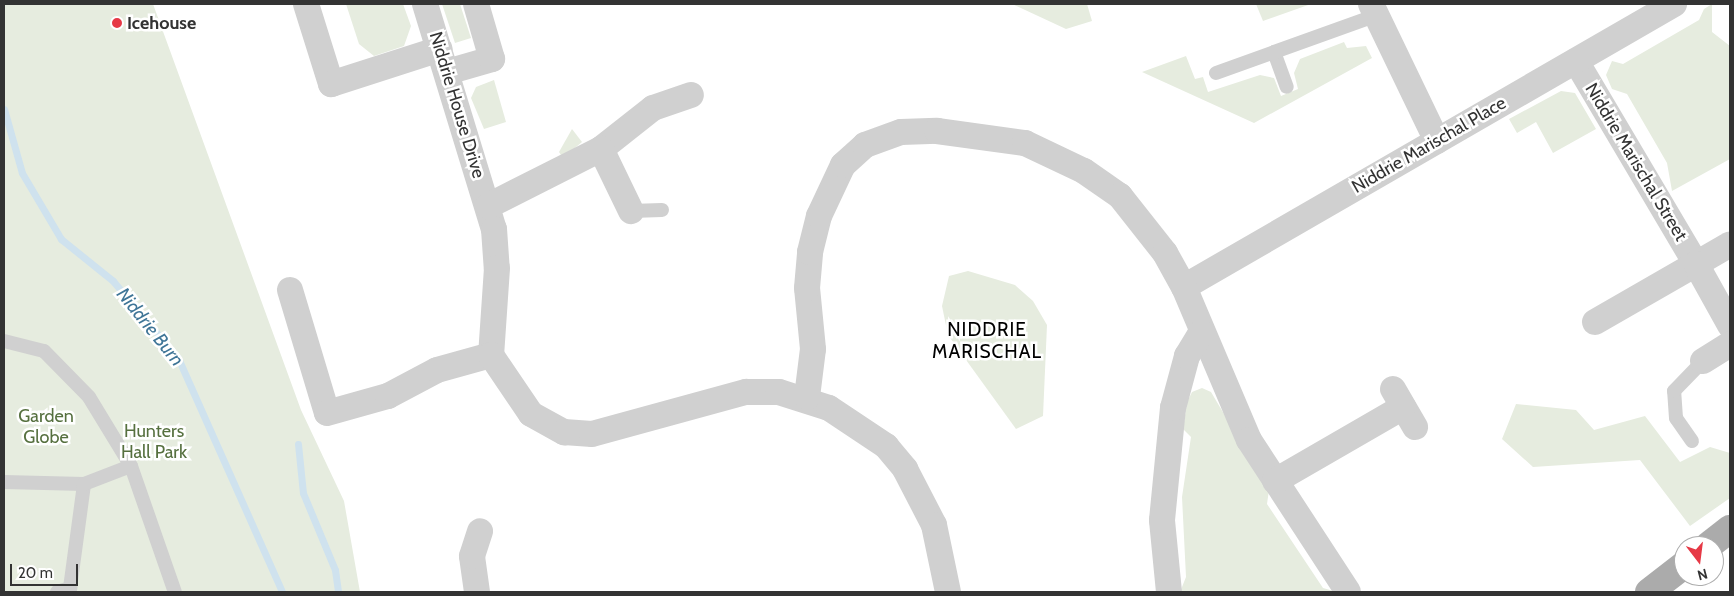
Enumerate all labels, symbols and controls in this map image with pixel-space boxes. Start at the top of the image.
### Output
place label: Icehouse [127,12,196,34]
marker: Icehouse [111,17,123,29]
street label: Niddrie House Drive [424,29,490,181]
street label: Niddrie Marischal Street [1580,79,1692,245]
street label: Niddrie Marischal Place [1348,92,1510,198]
water label: Niddrie Burn [112,283,188,371]
district label: NIDDRIE MARISCHAL [931,319,1043,363]
park label: Garden Globe [18,406,74,448]
park label: Hunters Hall Park [121,421,187,464]
north arrow [1674,536,1724,586]
scale bar [12,554,80,586]
text: 20 m [18,564,53,582]
text: N [1696,565,1710,584]

